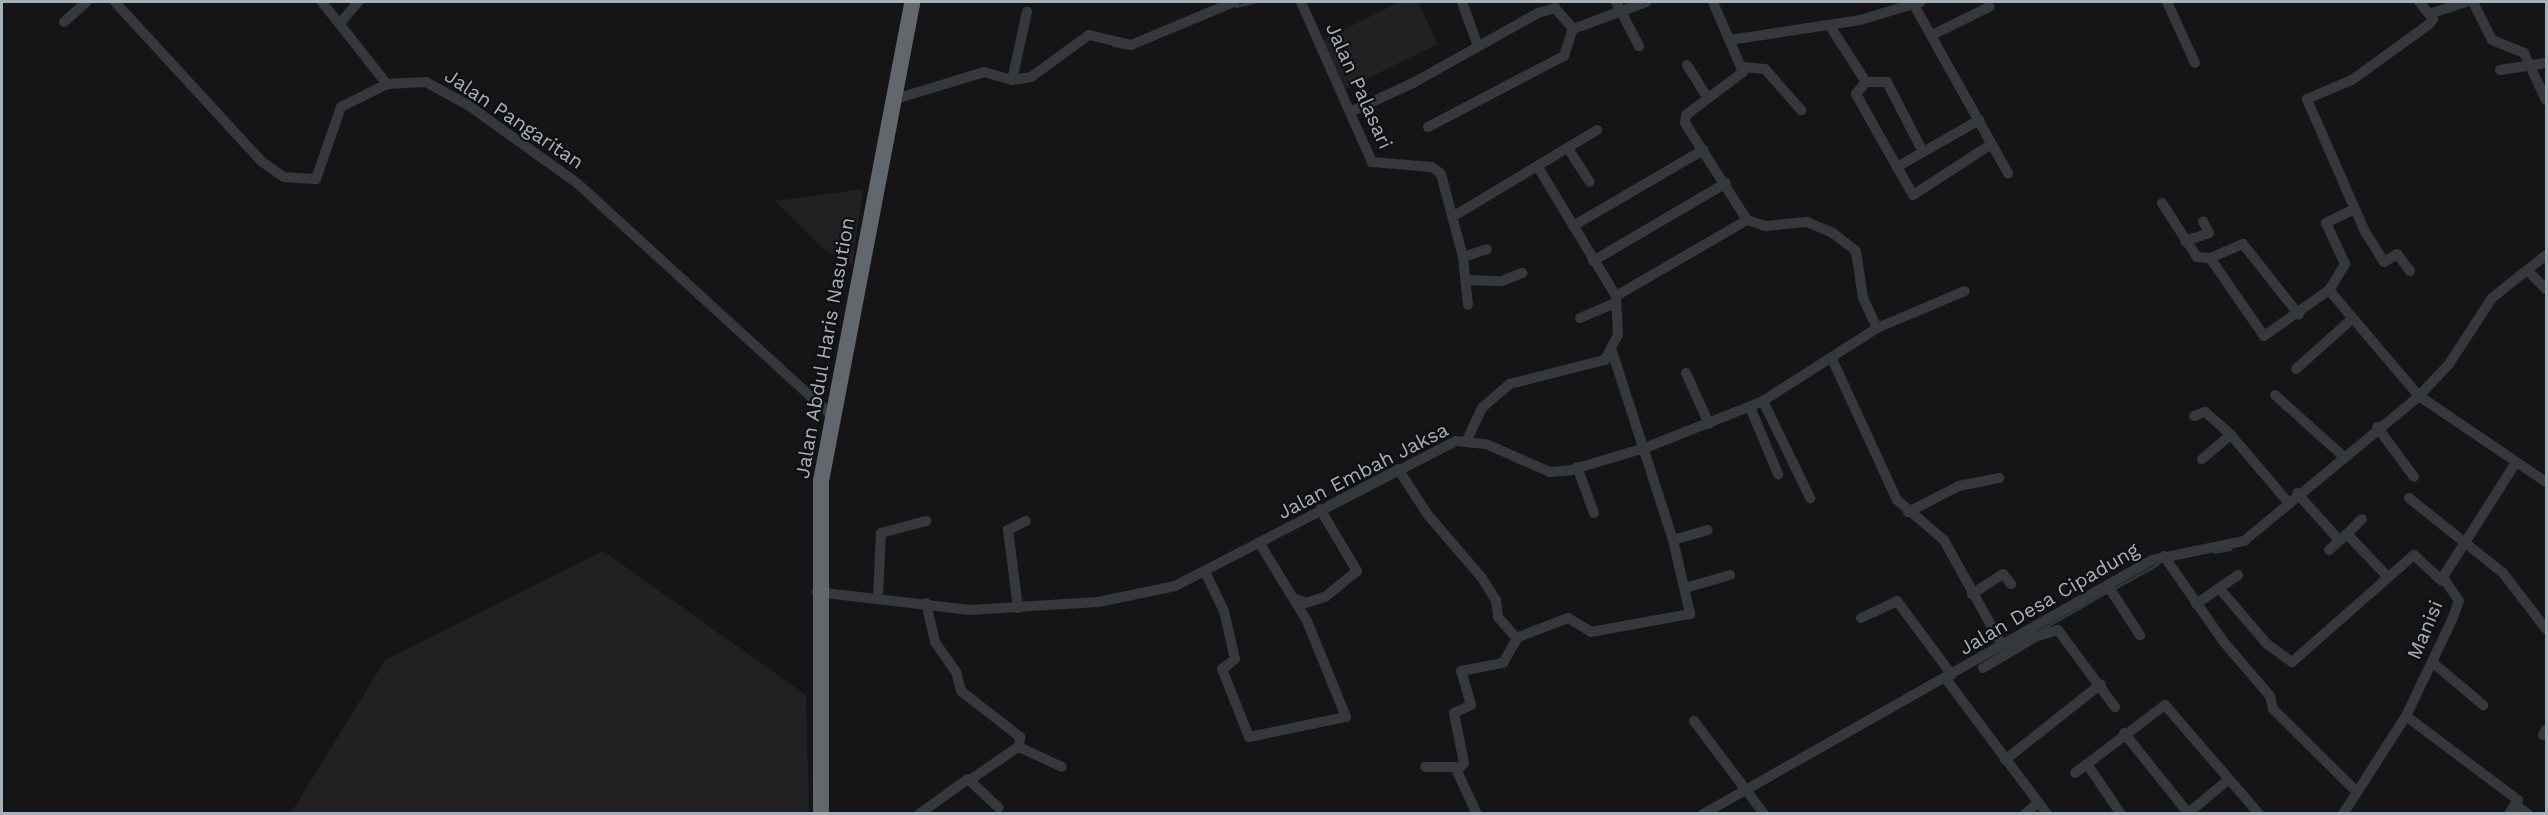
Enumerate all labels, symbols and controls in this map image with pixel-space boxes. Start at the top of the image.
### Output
street label: Jalan Palasari [1321,19,1397,153]
street label: Jalan Pangaritan [440,64,588,174]
street label: Jalan Abdul Haris Nasution [790,215,860,481]
street label: Jalan Embah Jaksa [1273,417,1453,525]
street label: Jalan Desa Cipadung [1955,538,2143,660]
street label: Manisi [2402,597,2448,663]

